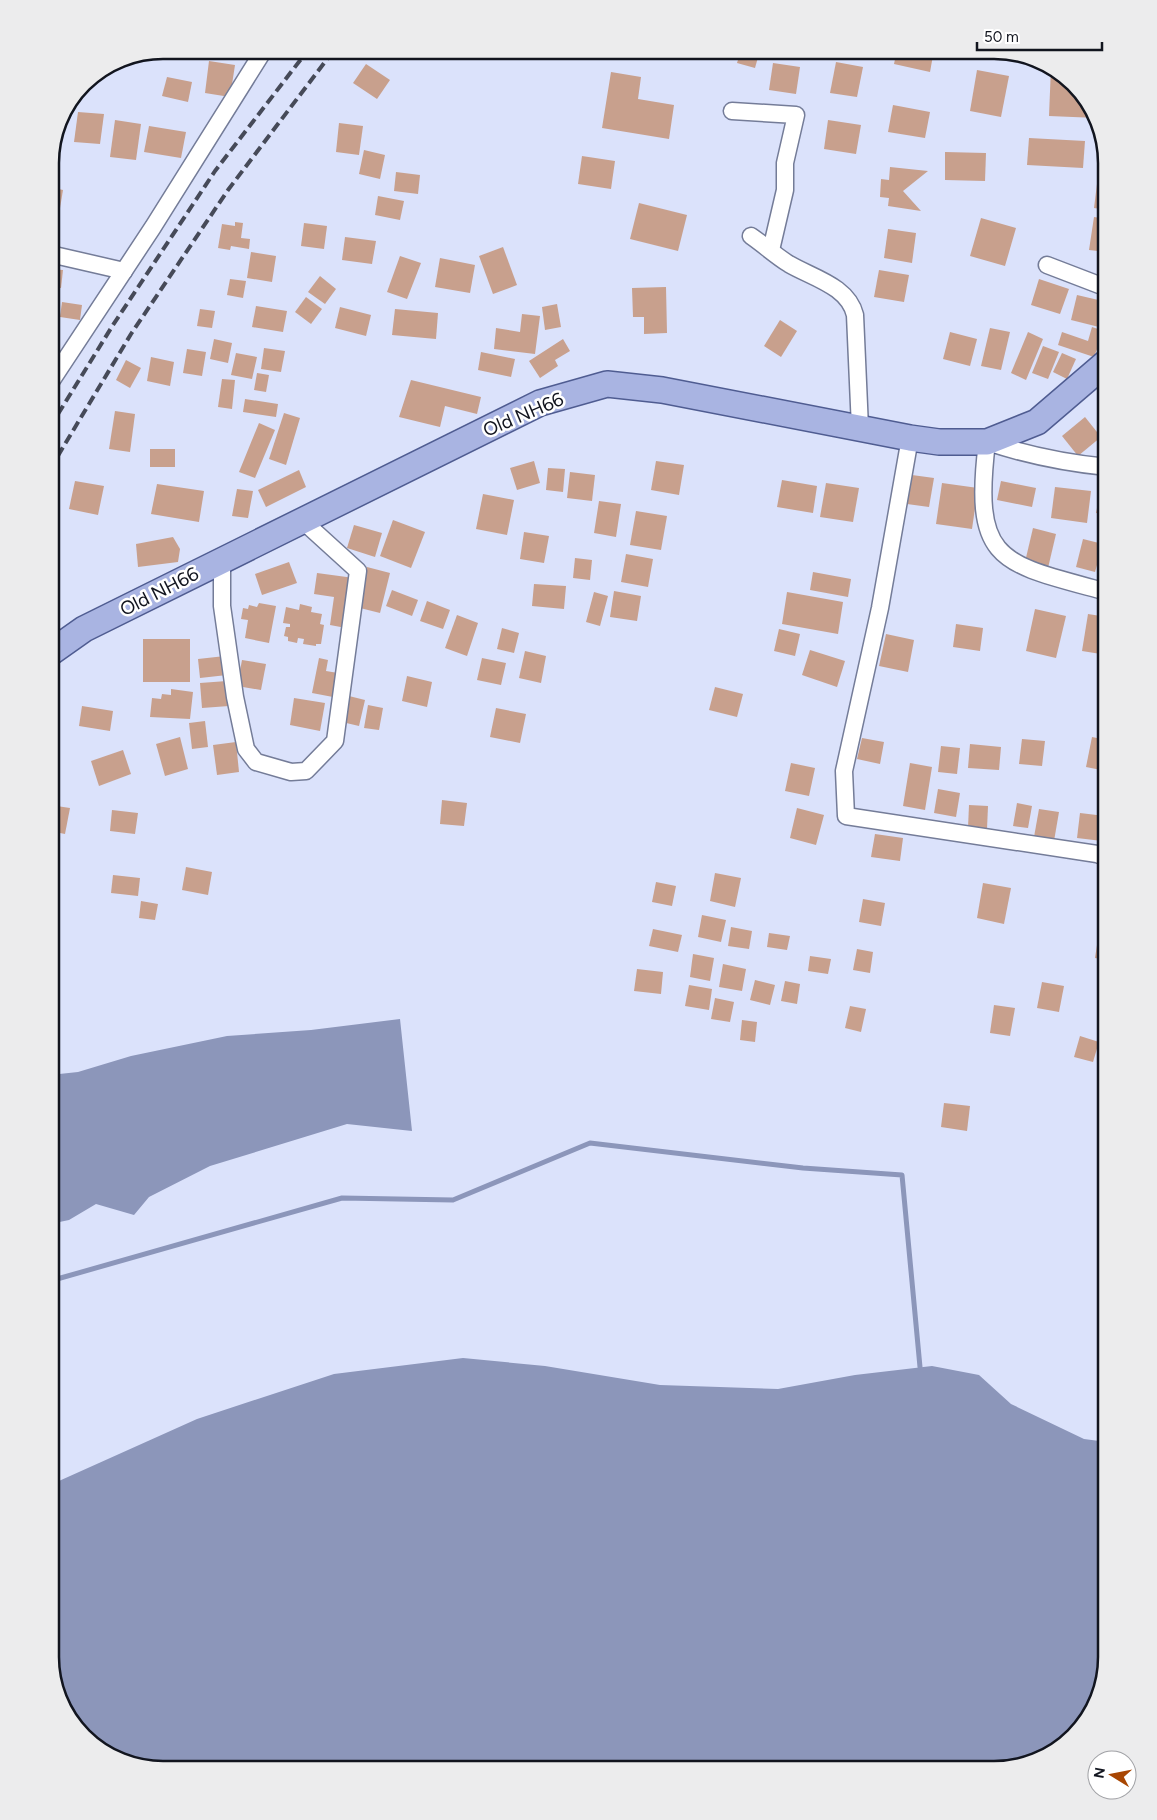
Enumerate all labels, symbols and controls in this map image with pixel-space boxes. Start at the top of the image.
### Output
scale bar [977,20,1102,52]
text: 50 m [984,28,1019,46]
street label: Old NH66 [479,387,567,442]
street label: Old NH66 [116,562,203,621]
north arrow [1087,1750,1137,1800]
text: N [1090,1766,1109,1780]

